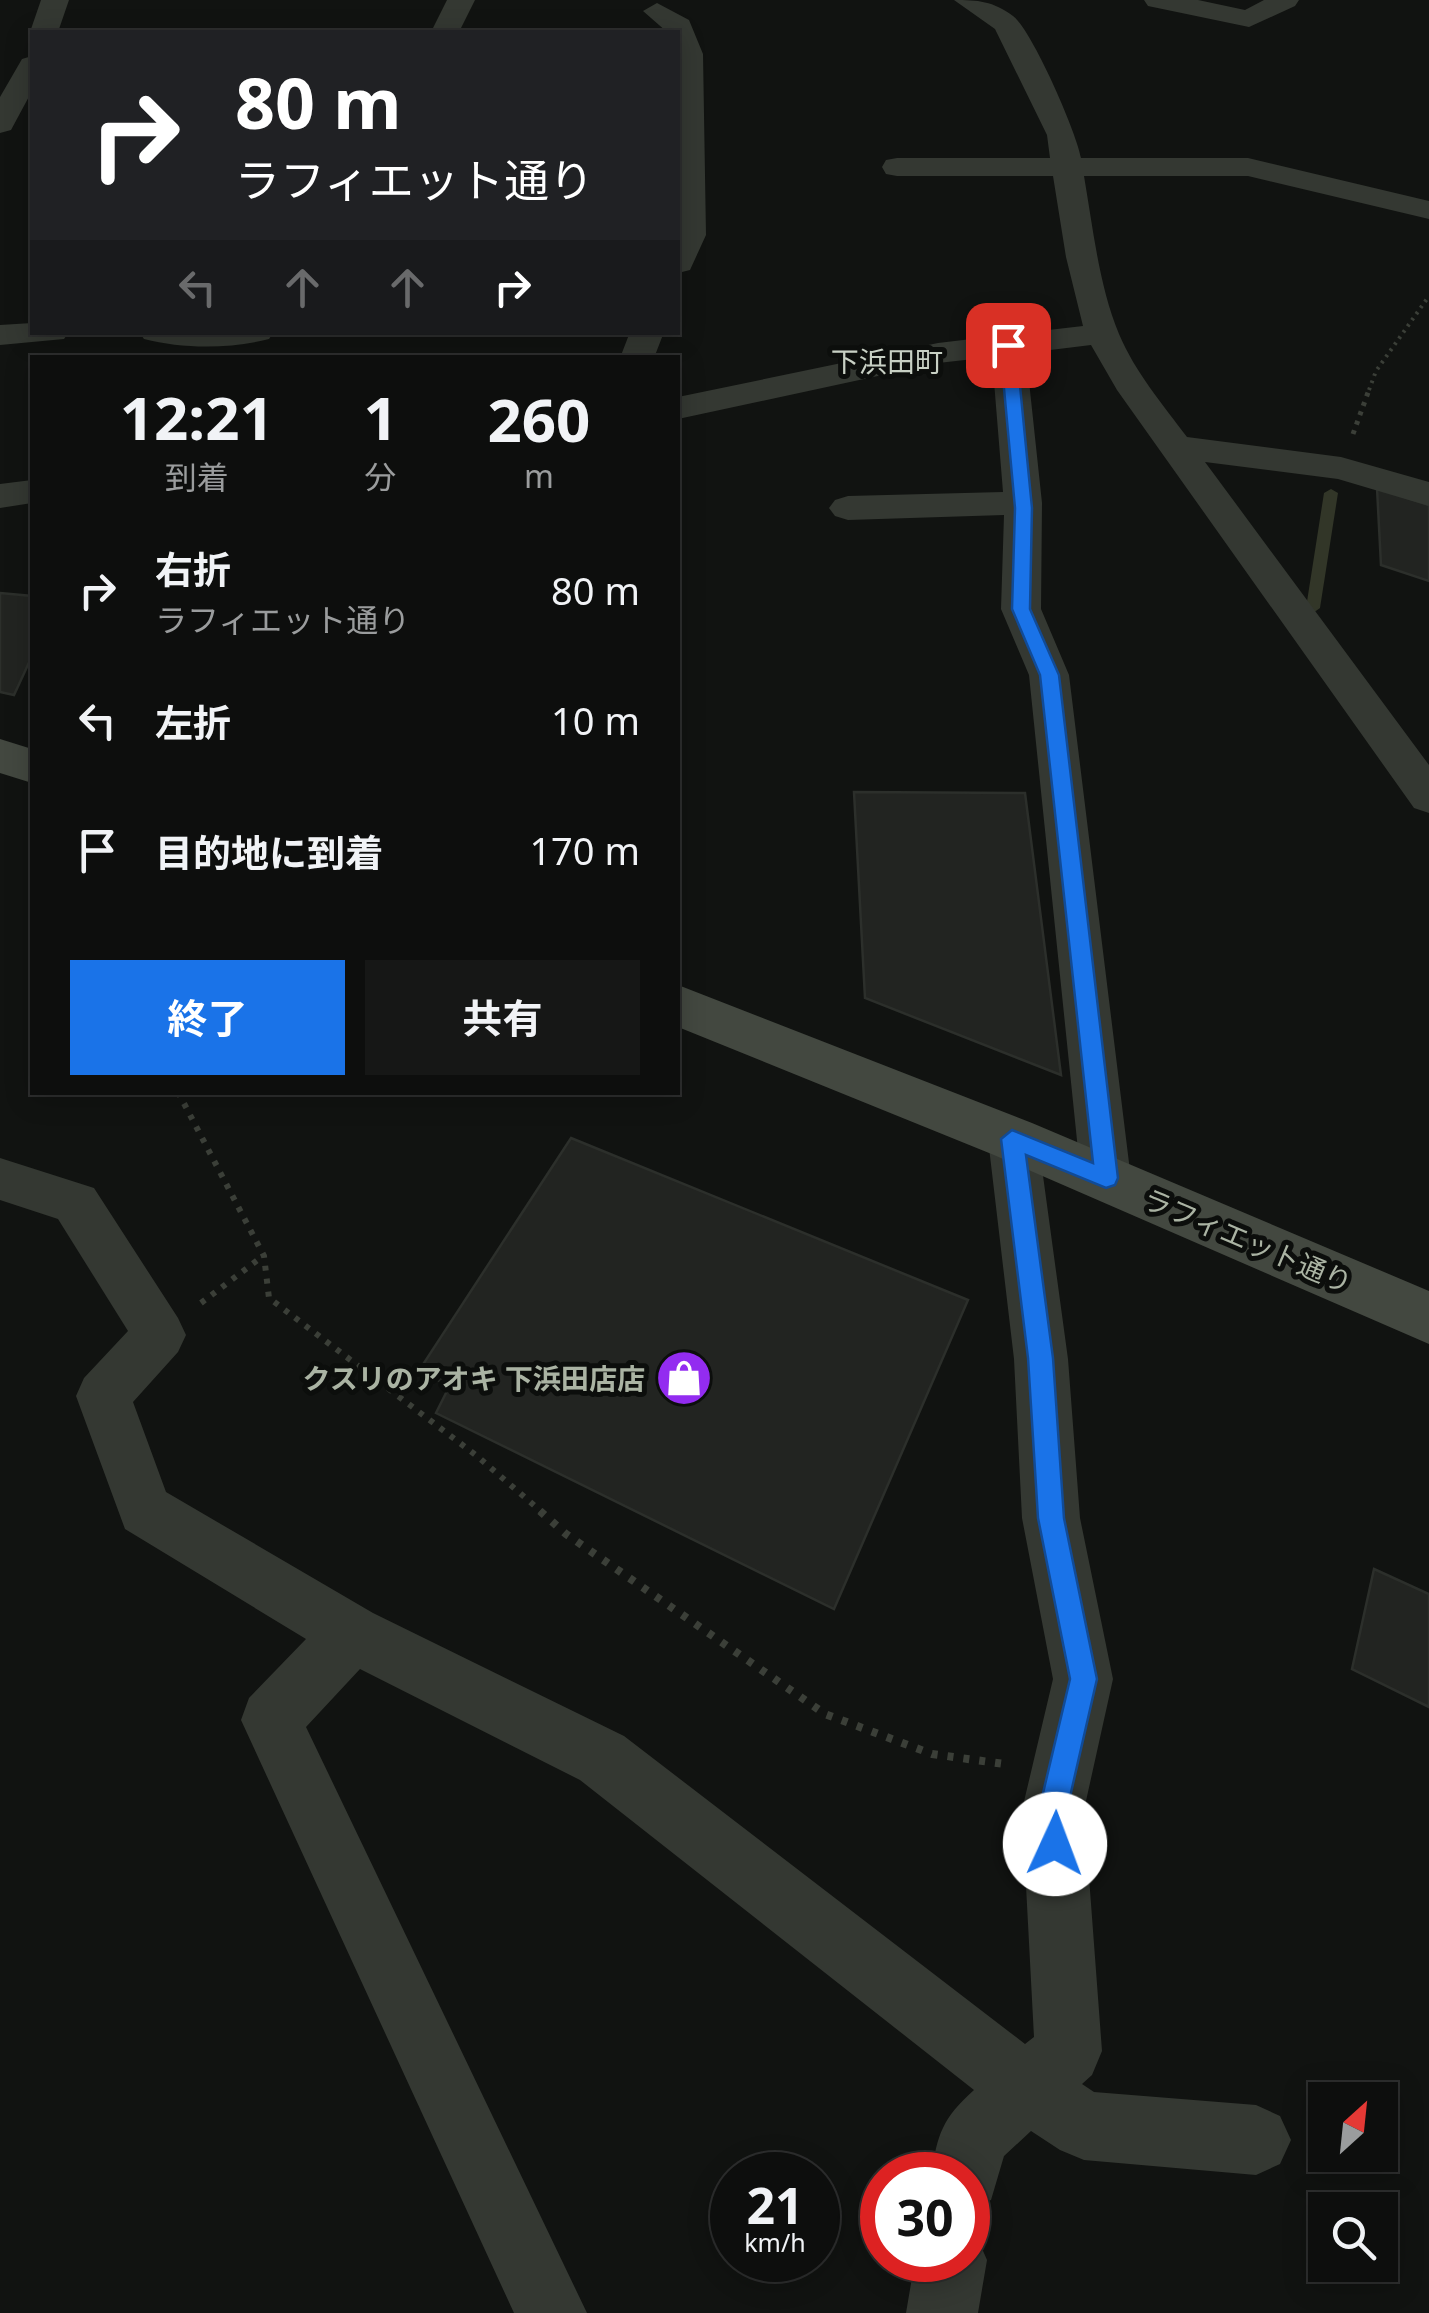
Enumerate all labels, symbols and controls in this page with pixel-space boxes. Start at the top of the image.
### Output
text: 80 m [235,54,402,150]
icon: right [70,70,200,200]
text: ラフィエット通り [235,149,594,210]
icon: left [170,260,225,315]
icon: ahead [275,260,330,315]
icon: ahead [380,260,435,315]
icon: right [485,260,540,315]
pin [966,303,1051,388]
icon: arrive [981,318,1036,373]
district label: 下浜田町 [831,342,943,380]
text: 12:21 [120,376,274,458]
text: 1 [363,376,398,458]
text: 260 [487,378,590,460]
text: m [524,454,554,497]
text: 到着 [165,455,229,498]
text: 分 [365,455,397,498]
text: 右折 [155,543,231,595]
icon: right [70,563,125,618]
text: 80 m [551,564,640,616]
text: ラフィエット通り [155,598,410,641]
icon: left [70,693,125,748]
text: 10 m [551,694,640,746]
text: 左折 [155,696,231,748]
icon: arrive [70,823,125,878]
text: 170 m [529,824,640,876]
text: 目的地に到着 [155,826,383,878]
button: 終了 [70,960,345,1075]
button: 共有 [365,960,640,1075]
street label: ラフィエット通り [1138,1179,1358,1301]
shop icon: クスリのアオキ 下浜田店店 [654,1348,714,1408]
place label: クスリのアオキ 下浜田店店 [303,1359,645,1397]
position arrow [1003,1792,1107,1896]
north arrow [1308,2082,1398,2172]
map controls [1308,2082,1398,2282]
speed limit sign: 30 [860,2152,990,2282]
text: 21 [746,2171,804,2239]
button: search [1308,2192,1398,2282]
text: km/h [744,2225,806,2259]

